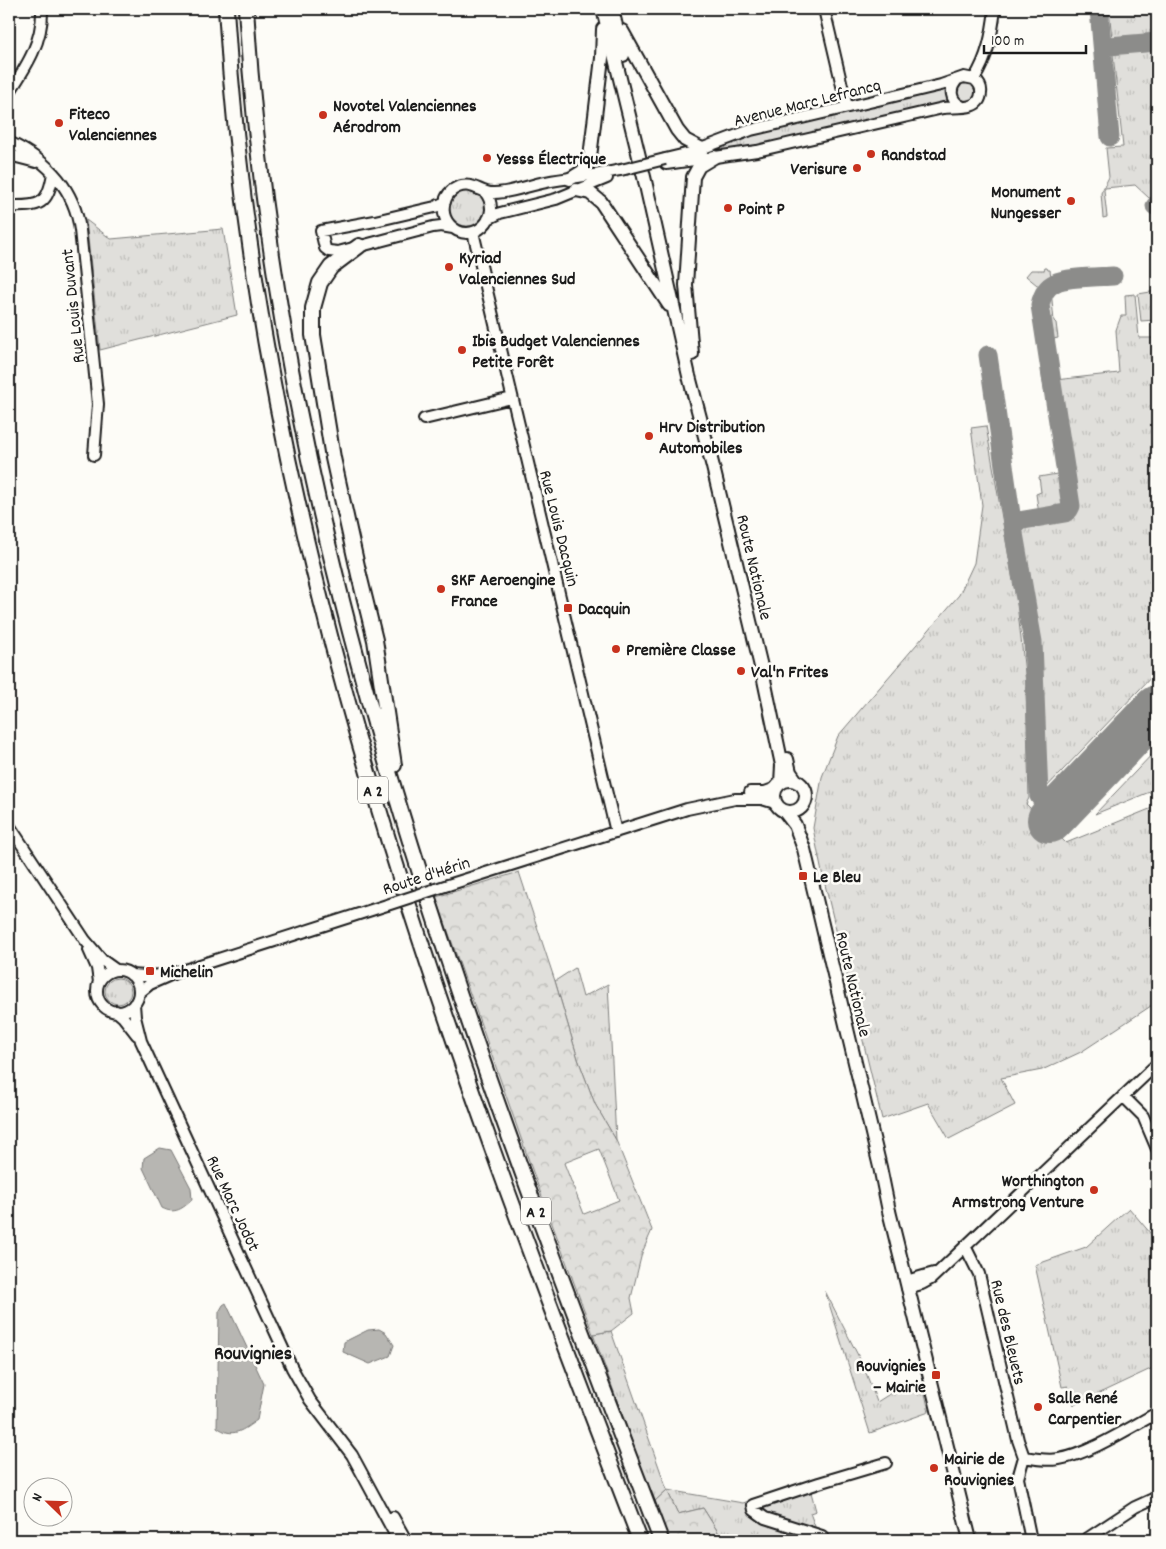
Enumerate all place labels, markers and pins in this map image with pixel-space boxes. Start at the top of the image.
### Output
place label: Novotel Valenciennes Aérodrom [333,95,477,141]
place label: Fiteco Valenciennes [69,103,158,149]
marker: Novotel Valenciennes Aérodrom [317,109,329,121]
marker: Fiteco Valenciennes [53,117,65,129]
place label: Randstad [881,144,946,169]
place label: Yesss Électrique [496,148,606,173]
marker: Randstad [865,148,877,160]
marker: Yesss Électrique [481,152,493,164]
place label: Verisure [791,158,847,183]
marker: Verisure [851,162,863,174]
place label: Monument Nungesser [990,181,1061,227]
marker: Monument Nungesser [1065,195,1077,207]
place label: Point P [738,198,785,223]
marker: Point P [722,202,734,214]
place label: Kyriad Valenciennes Sud [459,247,575,293]
marker: Kyriad Valenciennes Sud [443,261,455,273]
place label: Ibis Budget Valenciennes Petite Forêt [472,330,640,376]
marker: Ibis Budget Valenciennes Petite Forêt [456,344,468,356]
place label: Hrv Distribution Automobiles [659,416,765,462]
marker: Hrv Distribution Automobiles [643,430,655,442]
place label: SKF Aeroengine France [451,569,556,615]
marker: SKF Aeroengine France [435,583,447,595]
place label: Dacquin [578,598,630,623]
marker: Dacquin [562,602,574,614]
place label: Première Classe [626,639,736,664]
marker: Première Classe [610,643,622,655]
place label: Val'n Frites [751,661,829,686]
marker: Val'n Frites [735,665,747,677]
place label: Le Bleu [813,866,861,891]
marker: Le Bleu [797,870,809,882]
place label: Michelin [160,961,213,986]
marker: Michelin [144,965,156,977]
place label: Worthington Armstrong Venture [952,1170,1084,1216]
marker: Worthington Armstrong Venture [1088,1184,1100,1196]
place label: Rouvignies – Mairie [856,1355,926,1401]
marker: Rouvignies – Mairie [930,1369,942,1381]
place label: Salle René Carpentier [1048,1387,1121,1433]
marker: Salle René Carpentier [1032,1401,1044,1413]
place label: Mairie de Rouvignies [944,1448,1015,1494]
marker: Mairie de Rouvignies [928,1462,940,1474]

